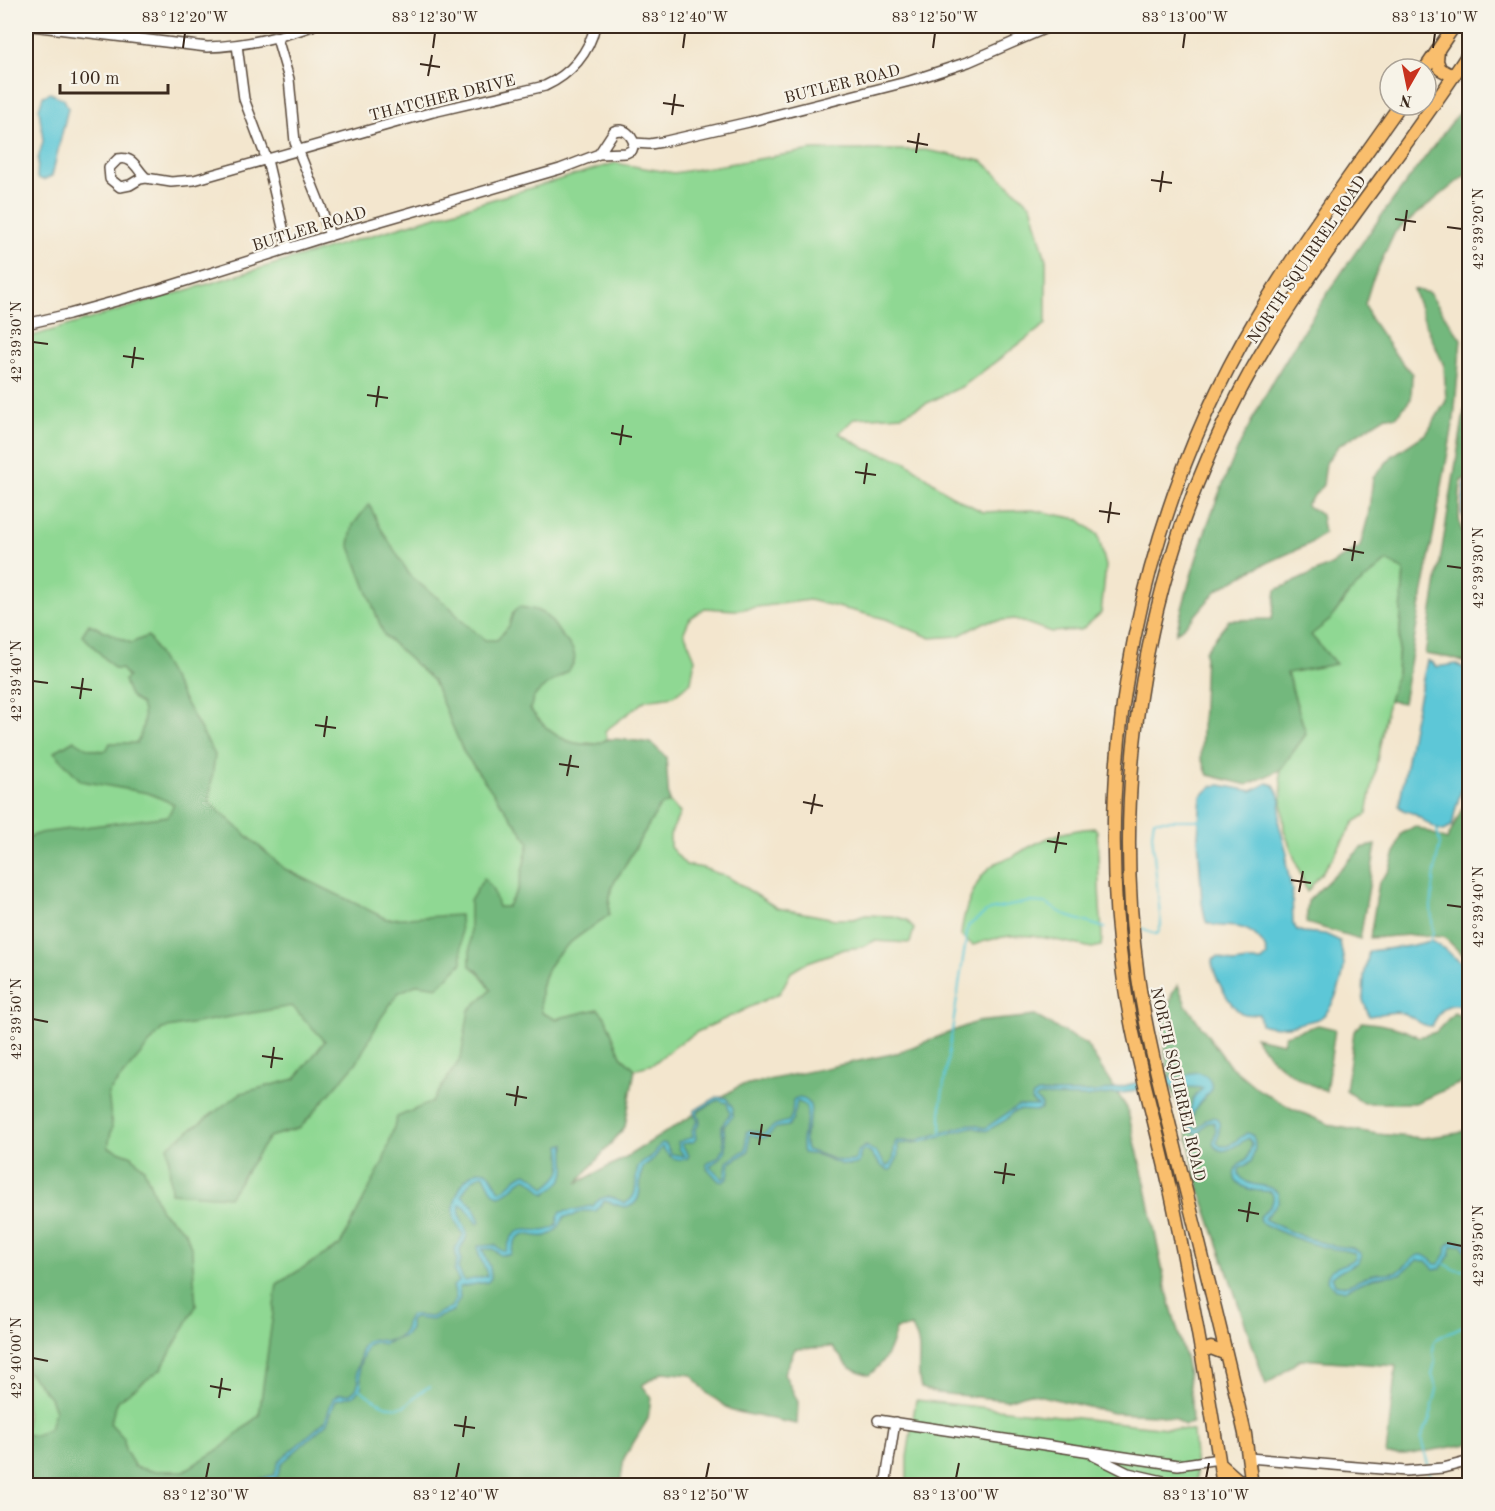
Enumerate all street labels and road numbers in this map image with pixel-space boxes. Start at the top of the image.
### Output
street label: BUTLER ROAD [783,63,902,107]
street label: THATCHER DRIVE [368,73,517,125]
street label: NORTH SQUIRREL ROAD [1245,173,1370,347]
street label: BUTLER ROAD [250,205,369,255]
street label: NORTH SQUIRREL ROAD [1147,986,1207,1183]

